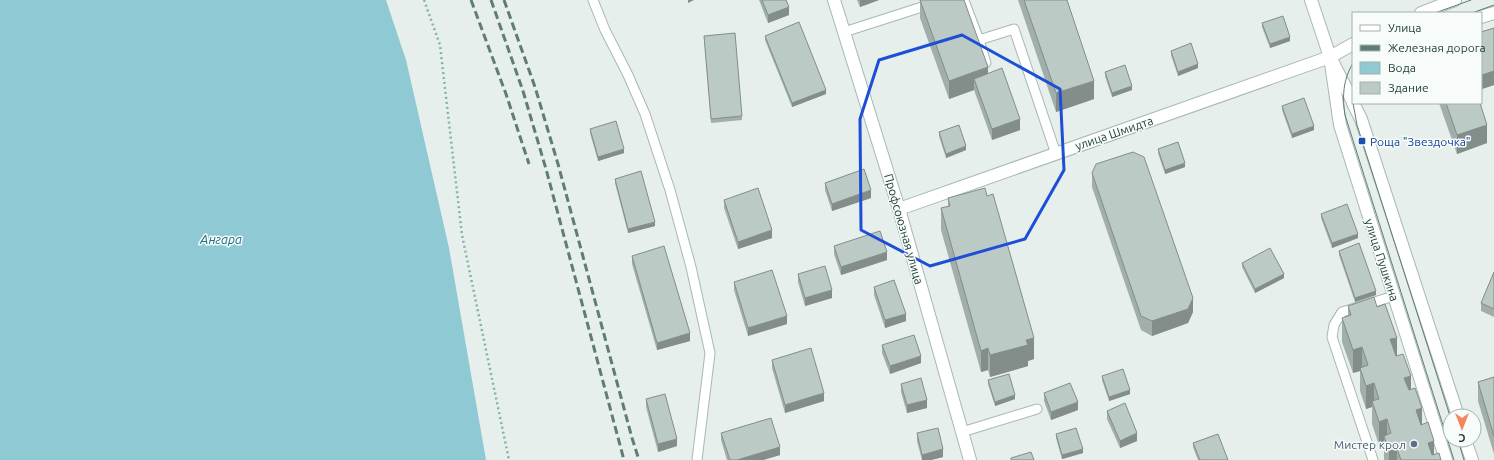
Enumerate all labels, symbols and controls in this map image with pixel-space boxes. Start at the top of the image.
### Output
legend [1352,12,1482,104]
text: Улица [1388,21,1421,34]
text: Железная дорога [1388,41,1486,54]
text: Вода [1388,61,1416,74]
text: Здание [1388,81,1429,94]
street label: улица Шмидта [1073,114,1155,152]
place label: Роща "Звездочка" [1370,135,1471,148]
marker: Роща "Звездочка" [1357,136,1367,146]
street label: Профсоюзная улица [882,172,926,286]
street label: улица Пушкина [1363,217,1401,303]
water label: Ангара [199,232,242,246]
north arrow [1442,408,1482,448]
text: С [1458,432,1466,444]
place label: Мистер крол [1334,438,1406,451]
marker: Мистер крол [1409,439,1419,449]

